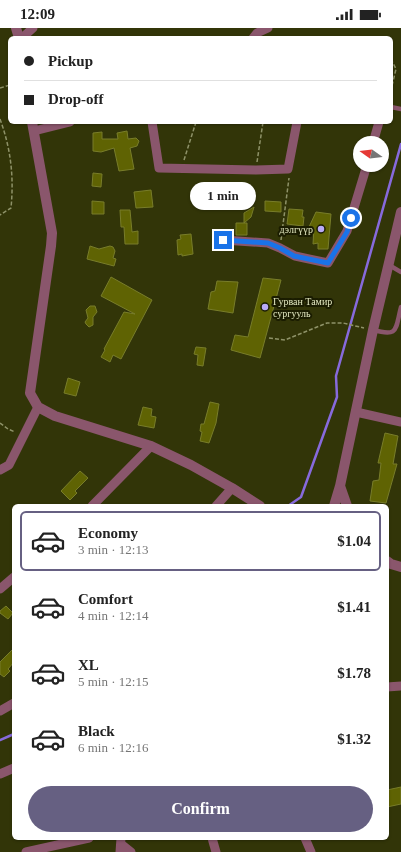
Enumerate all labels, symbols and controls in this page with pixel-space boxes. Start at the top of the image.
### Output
text: 12:09 [20,6,55,22]
text: Pickup [48,53,93,69]
text: Drop-off [48,91,104,107]
north arrow [353,136,389,172]
map controls [353,136,389,172]
callout: 1 min [190,182,256,210]
text: 1 min [207,188,239,203]
route start [342,209,360,227]
place label: дэлгүүр [279,224,313,235]
marker: дэлгүүр [316,224,326,234]
route end [214,231,232,249]
place label: Гурван Тамир сургууль [273,296,332,319]
marker: Гурван Тамир сургууль [260,302,270,312]
icon: car [30,523,66,559]
text: Economy [78,525,138,541]
text: $1.04 [337,533,371,549]
text: 3 min · 12:13 [78,542,148,557]
icon: car [30,589,66,625]
text: Comfort [78,591,133,607]
text: $1.41 [337,599,371,615]
text: 4 min · 12:14 [78,608,148,623]
icon: car [30,655,66,691]
text: XL [78,657,99,673]
text: $1.78 [337,665,371,681]
text: 5 min · 12:15 [78,674,148,689]
icon: car [30,721,66,757]
text: Black [78,723,115,739]
text: $1.32 [337,731,371,747]
text: 6 min · 12:16 [78,740,148,755]
button: Confirm [28,786,373,832]

